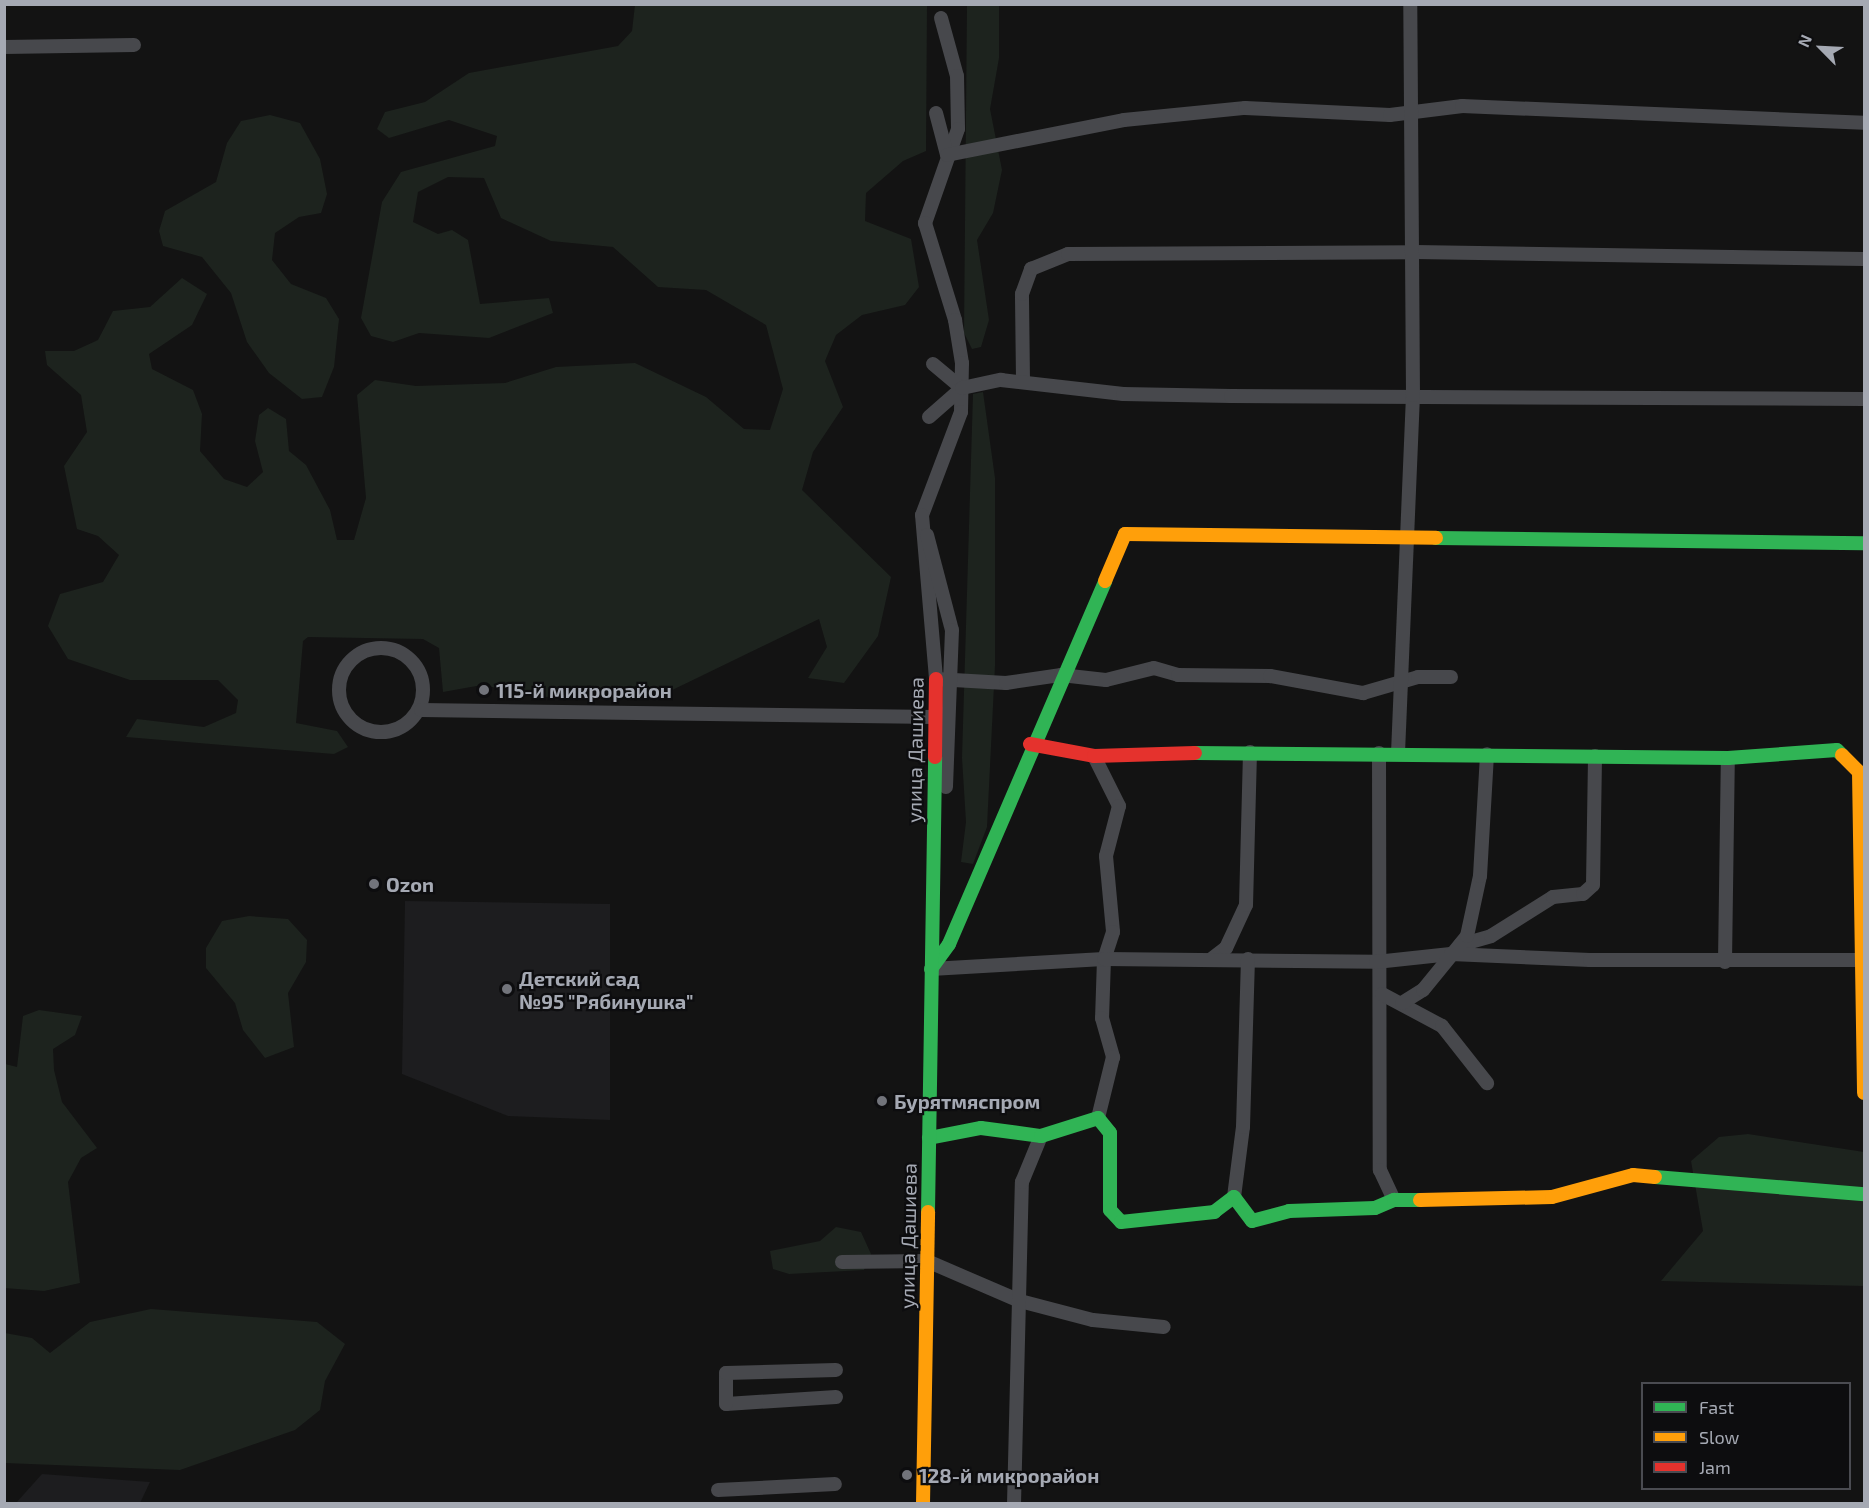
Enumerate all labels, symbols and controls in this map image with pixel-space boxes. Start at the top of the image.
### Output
north arrow [1791,18,1851,78]
text: N [1793,31,1815,50]
street label: улица Дашиева [902,677,928,823]
place label: 115-й микрорайон [496,678,672,702]
marker: 115-й микрорайон [477,683,491,697]
place label: Ozon [386,872,434,896]
marker: Ozon [367,877,381,891]
place label: Детский сад №95 "Рябинушка" [519,966,694,1013]
marker: Детский сад №95 "Рябинушка" [500,982,514,996]
place label: Бурятмяспром [894,1089,1040,1113]
marker: Бурятмяспром [875,1094,889,1108]
street label: улица Дашиева [895,1163,921,1309]
legend [1641,1382,1851,1490]
text: Fast [1699,1396,1734,1418]
text: Slow [1699,1426,1739,1448]
text: Jam [1699,1456,1731,1478]
place label: 128-й микрорайон [919,1463,1099,1487]
marker: 128-й микрорайон [900,1468,914,1482]

